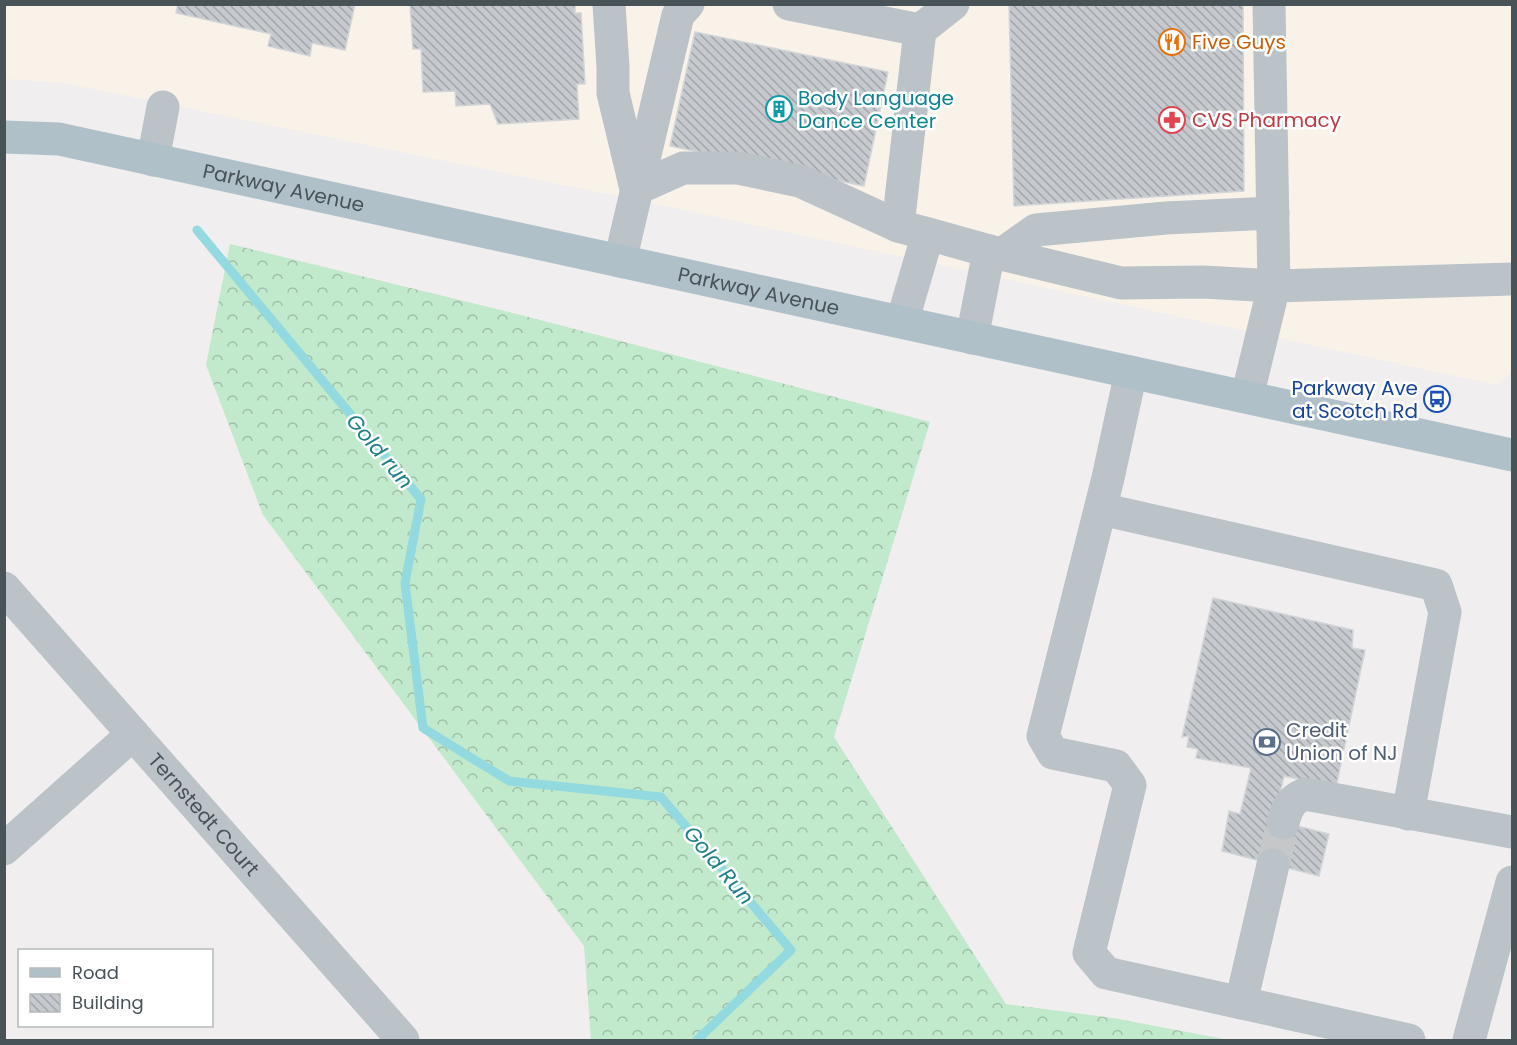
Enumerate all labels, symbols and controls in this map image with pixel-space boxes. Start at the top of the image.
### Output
restaurant icon: Five Guys [1157,27,1187,57]
place label: Five Guys [1192,28,1286,56]
place label: Body Language Dance Center [798,84,954,135]
building icon: Body Language Dance Center [764,94,794,124]
pharmacy icon: CVS Pharmacy [1157,105,1187,135]
place label: CVS Pharmacy [1192,106,1341,134]
street label: Parkway Avenue [200,157,367,219]
street label: Parkway Avenue [675,260,842,322]
place label: Parkway Ave at Scotch Rd [1292,374,1418,425]
bus stop icon: Parkway Ave at Scotch Rd [1422,384,1452,414]
water label: Gold run [340,407,420,495]
place label: Credit Union of NJ [1286,716,1398,767]
bank icon: Credit Union of NJ [1252,727,1282,757]
street label: Ternstedt Court [142,747,266,882]
water label: Gold Run [677,819,761,911]
legend [18,949,213,1027]
text: Road [72,960,119,985]
text: Building [72,990,144,1015]

